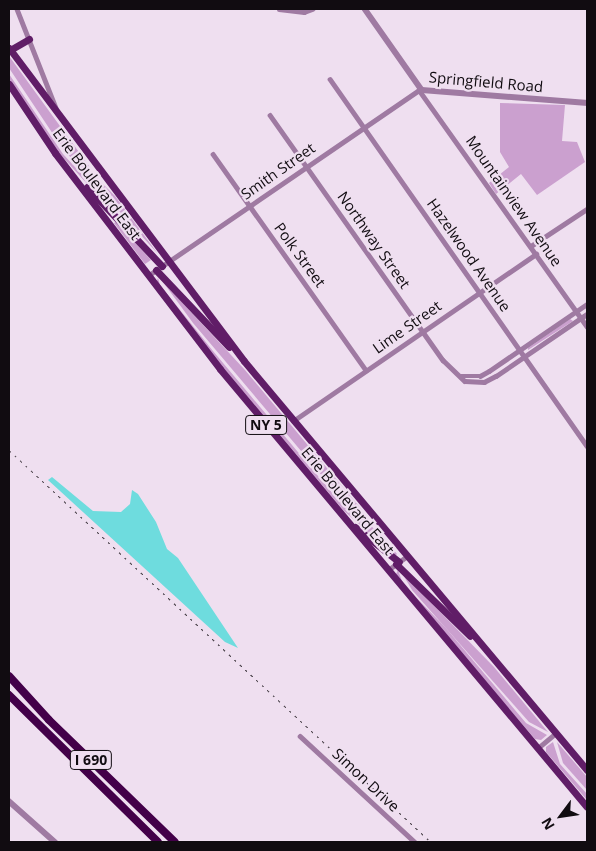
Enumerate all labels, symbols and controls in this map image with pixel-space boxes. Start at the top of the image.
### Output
street label: Springfield Road [428,68,544,96]
street label: Erie Boulevard East [49,125,145,243]
street label: Mountainview Avenue [462,132,566,270]
street label: Smith Street [238,139,318,203]
street label: Northway Street [334,188,414,292]
street label: Hazelwood Avenue [423,195,515,315]
street label: Polk Street [271,219,329,291]
street label: Lime Street [369,297,445,357]
road number: NY 5 [245,414,287,436]
street label: Erie Boulevard East [298,444,398,558]
street label: Simon Drive [329,745,403,815]
road number: I 690 [70,748,112,772]
north arrow [536,791,586,841]
text: N [537,814,559,834]

